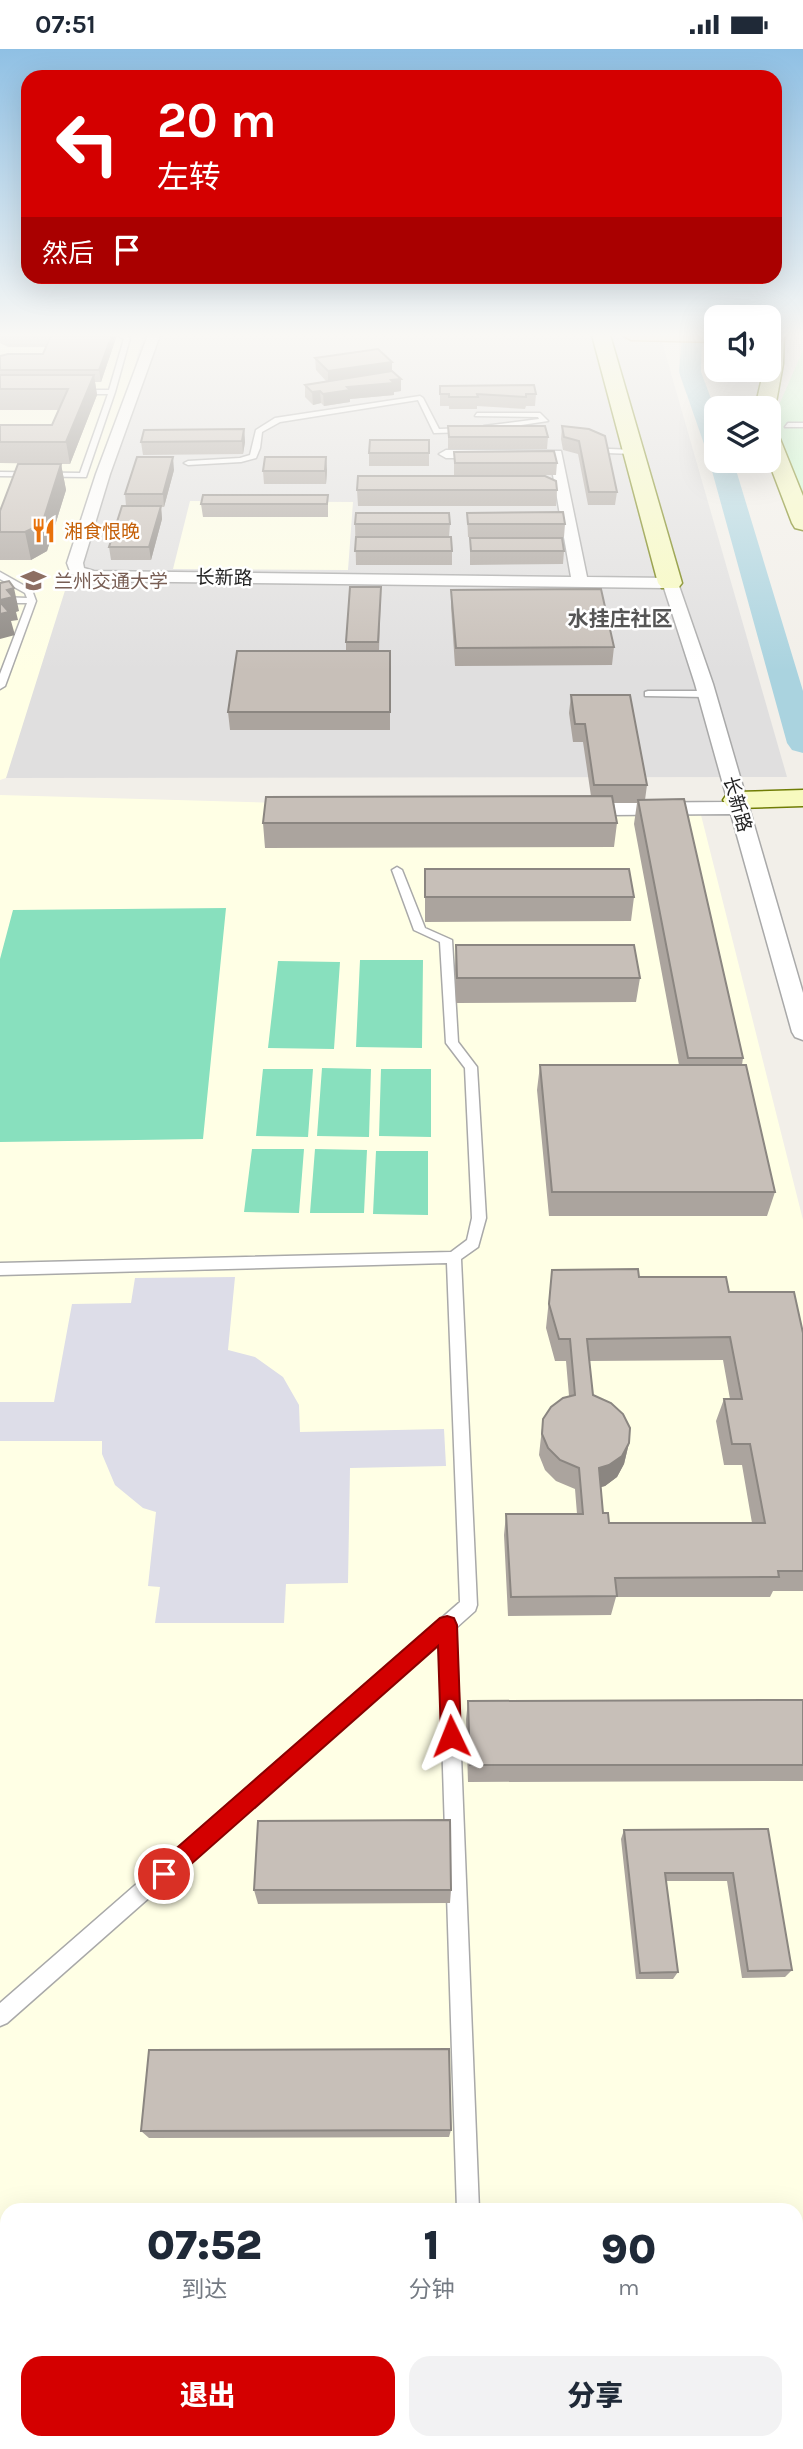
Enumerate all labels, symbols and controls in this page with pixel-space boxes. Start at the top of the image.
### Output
text: 07:51 [35,9,96,40]
text: 20 m [157,92,277,149]
icon: left [42,98,133,189]
text: 左转 [157,159,221,196]
icon: arrive [108,231,146,269]
text: 然后 [42,238,94,269]
map controls [704,305,781,473]
button: sound [704,305,781,382]
button: layers [704,396,781,473]
restaurant icon: 湘食恨晚 [30,517,58,545]
place label: 湘食恨晚 [64,521,140,543]
school or university icon: 兰州交通大学 [20,567,48,595]
street label: 长新路 [195,567,253,589]
place label: 兰州交通大学 [54,571,168,593]
district label: 水挂庄社区 [568,607,673,631]
street label: 长新路 [719,774,755,835]
position arrow [414,1699,488,1773]
pin [134,1844,194,1904]
icon: arrive [145,1855,183,1893]
text: 07:52 [147,2220,262,2270]
text: 1 [423,2220,440,2270]
text: 90 [601,2224,656,2274]
text: m [618,2274,639,2301]
text: 到达 [181,2276,227,2303]
text: 分钟 [408,2276,454,2303]
button: 退出 [21,2356,395,2436]
button: 分享 [409,2356,782,2436]

